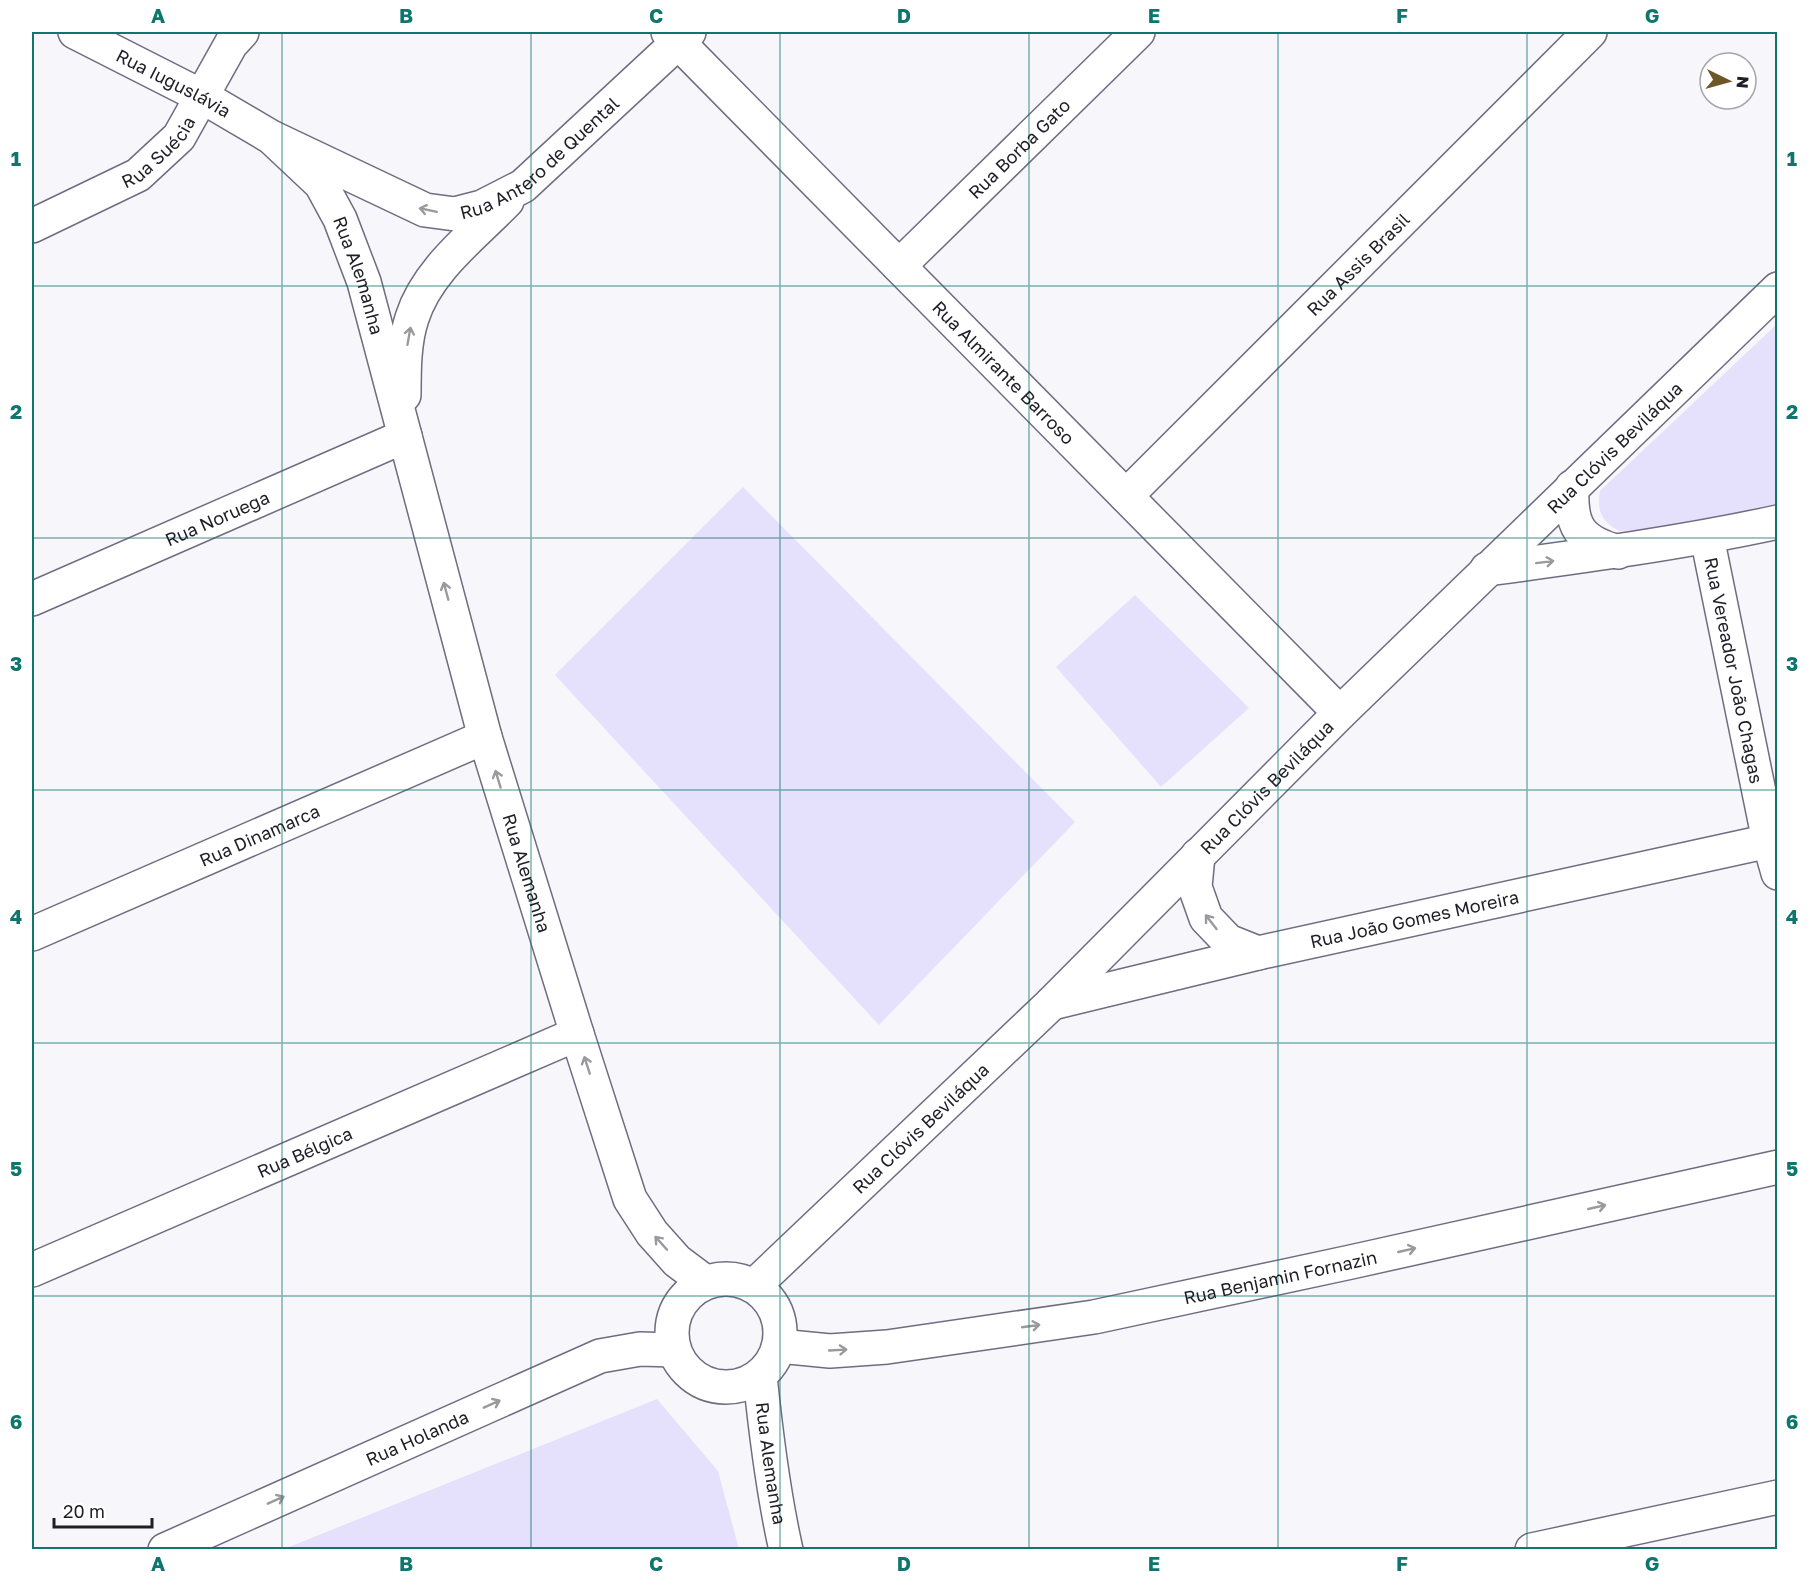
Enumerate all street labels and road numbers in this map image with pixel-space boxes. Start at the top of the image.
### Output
street label: Rua Iuguslávia [113,44,235,122]
street label: Rua Antero de Quental [457,92,623,223]
street label: Rua Borba Gato [964,94,1075,203]
street label: Rua Suécia [118,112,199,192]
street label: Rua Assis Brasil [1302,208,1414,320]
street label: Rua Alemanha [329,213,388,337]
street label: Rua Almirante Barroso [928,296,1079,449]
street label: Rua Clóvis Beviláqua [1542,377,1687,518]
street label: Rua Noruega [162,486,273,551]
street label: Rua Vereador João Chagas [1700,555,1768,785]
street label: Rua Clóvis Beviláqua [1195,715,1338,859]
street label: Rua Dinamarca [196,799,323,871]
street label: Rua Alemanha [498,811,556,935]
street label: Rua João Gomes Moreira [1308,885,1521,952]
street label: Rua Clóvis Beviláqua [848,1058,993,1198]
street label: Rua Bélgica [254,1122,355,1182]
street label: Rua Benjamin Fornazin [1182,1246,1379,1309]
street label: Rua Alemanha [752,1401,791,1526]
street label: Rua Holanda [362,1405,472,1470]

